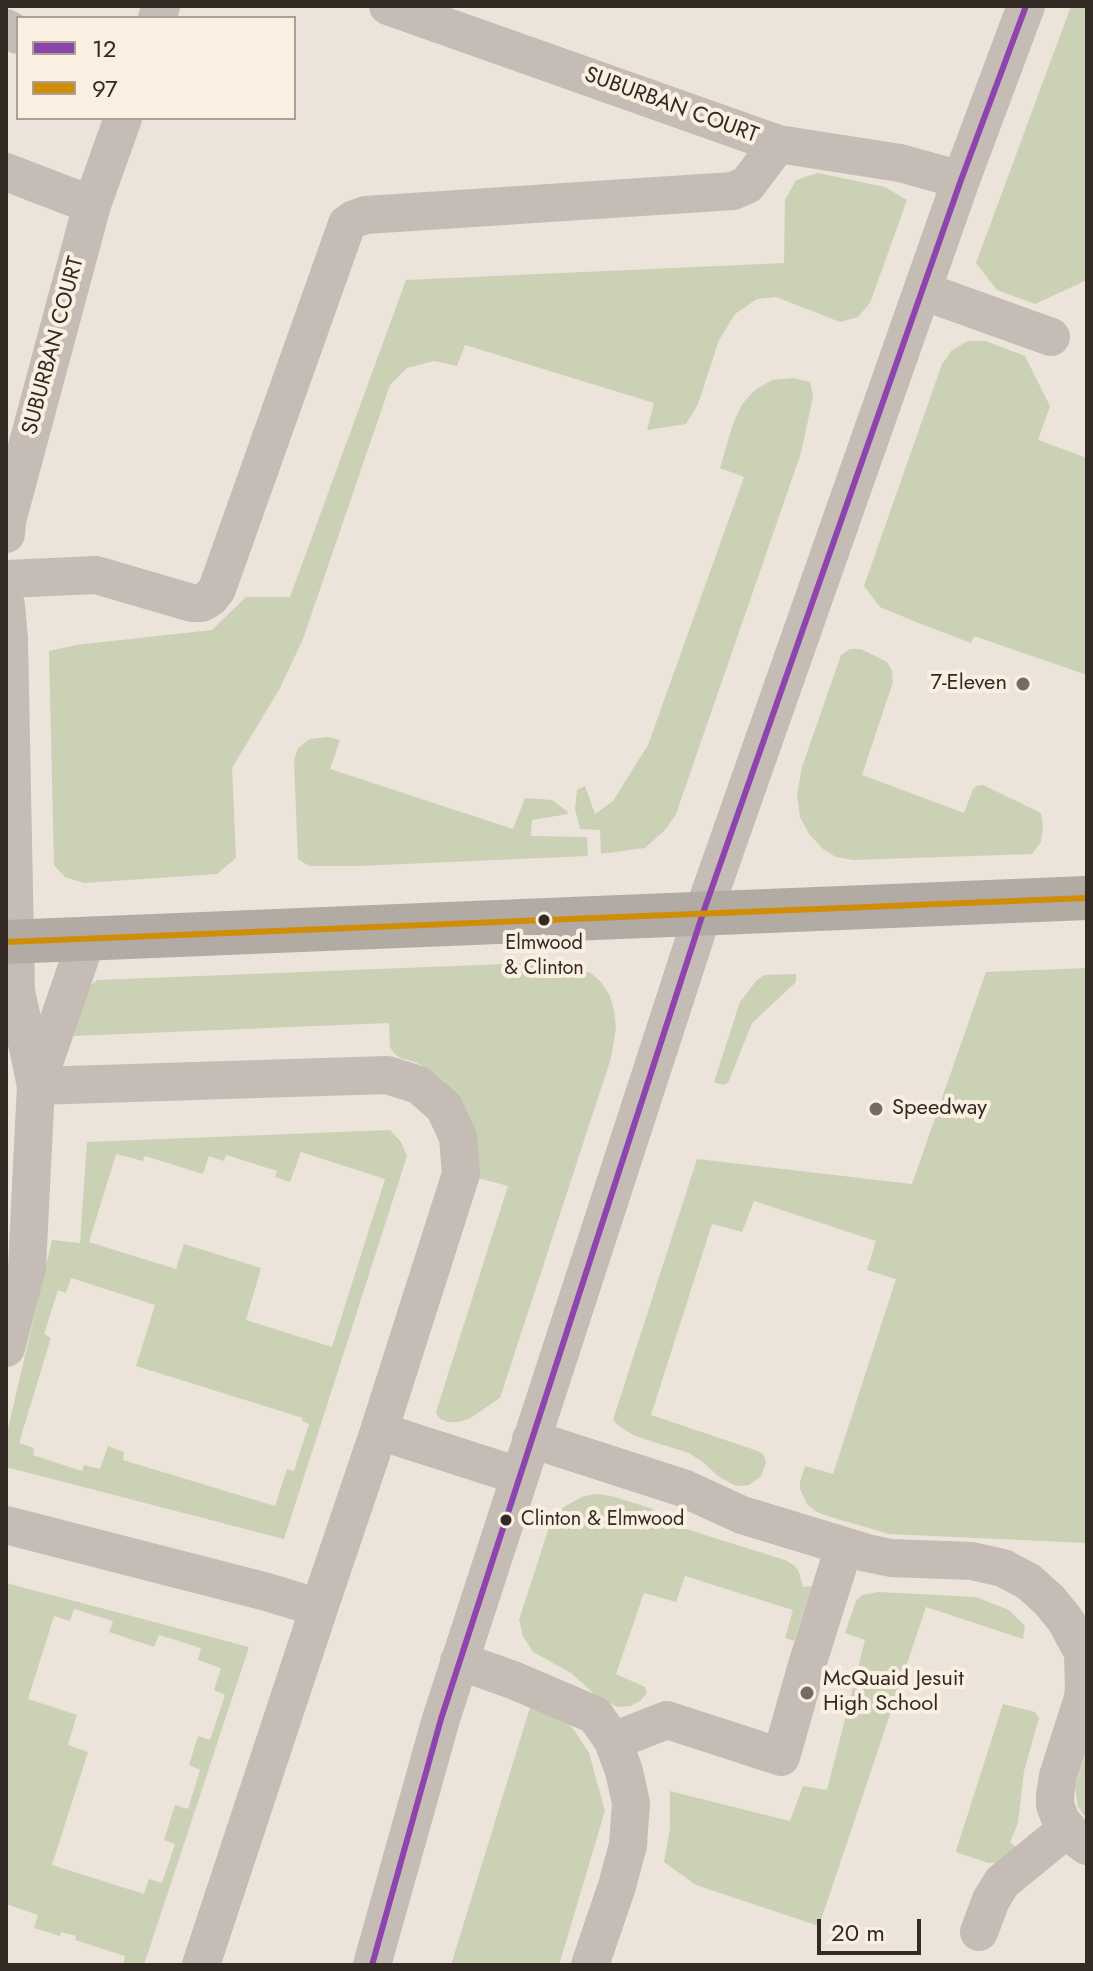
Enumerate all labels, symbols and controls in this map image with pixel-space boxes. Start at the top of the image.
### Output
legend [16,16,296,120]
text: 12 [92,31,116,66]
street label: SUBURBAN COURT [580,62,762,150]
text: 97 [92,71,118,106]
street label: SUBURBAN COURT [18,254,90,438]
place label: 7-Eleven [930,671,1007,697]
marker: 7-Eleven [1014,675,1032,693]
marker: Elmwood & Clinton [536,912,552,928]
place label: Elmwood & Clinton [504,932,584,979]
place label: Speedway [892,1096,987,1122]
marker: Speedway [867,1100,885,1118]
place label: Clinton & Elmwood [521,1508,684,1532]
marker: Clinton & Elmwood [498,1512,514,1528]
place label: McQuaid Jesuit High School [823,1667,964,1718]
marker: McQuaid Jesuit High School [798,1684,816,1702]
scale bar [821,1903,925,1953]
text: 20 m [831,1915,885,1950]

